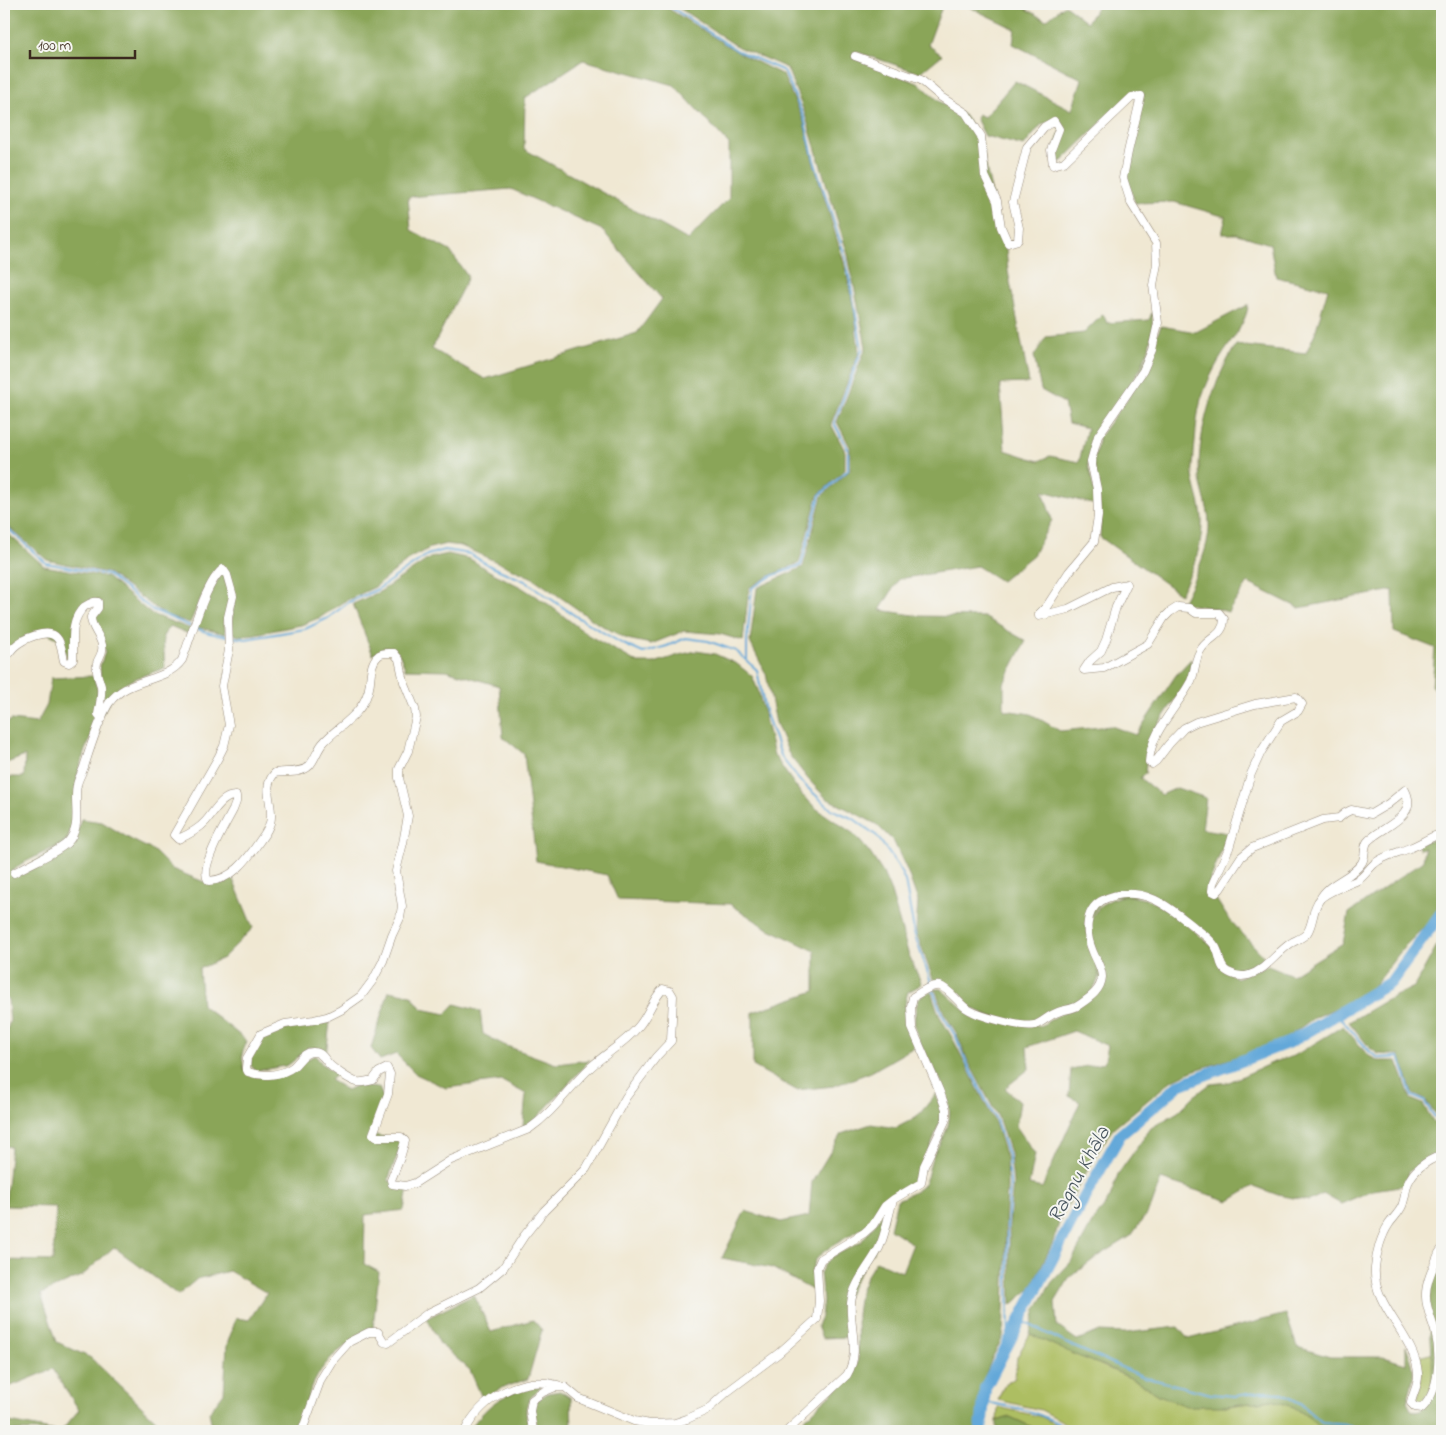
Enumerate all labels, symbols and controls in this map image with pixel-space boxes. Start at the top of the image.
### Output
scale bar [30,28,135,60]
text: 100 m [38,35,71,57]
water label: Ragnu Khāla [1041,1121,1120,1229]

